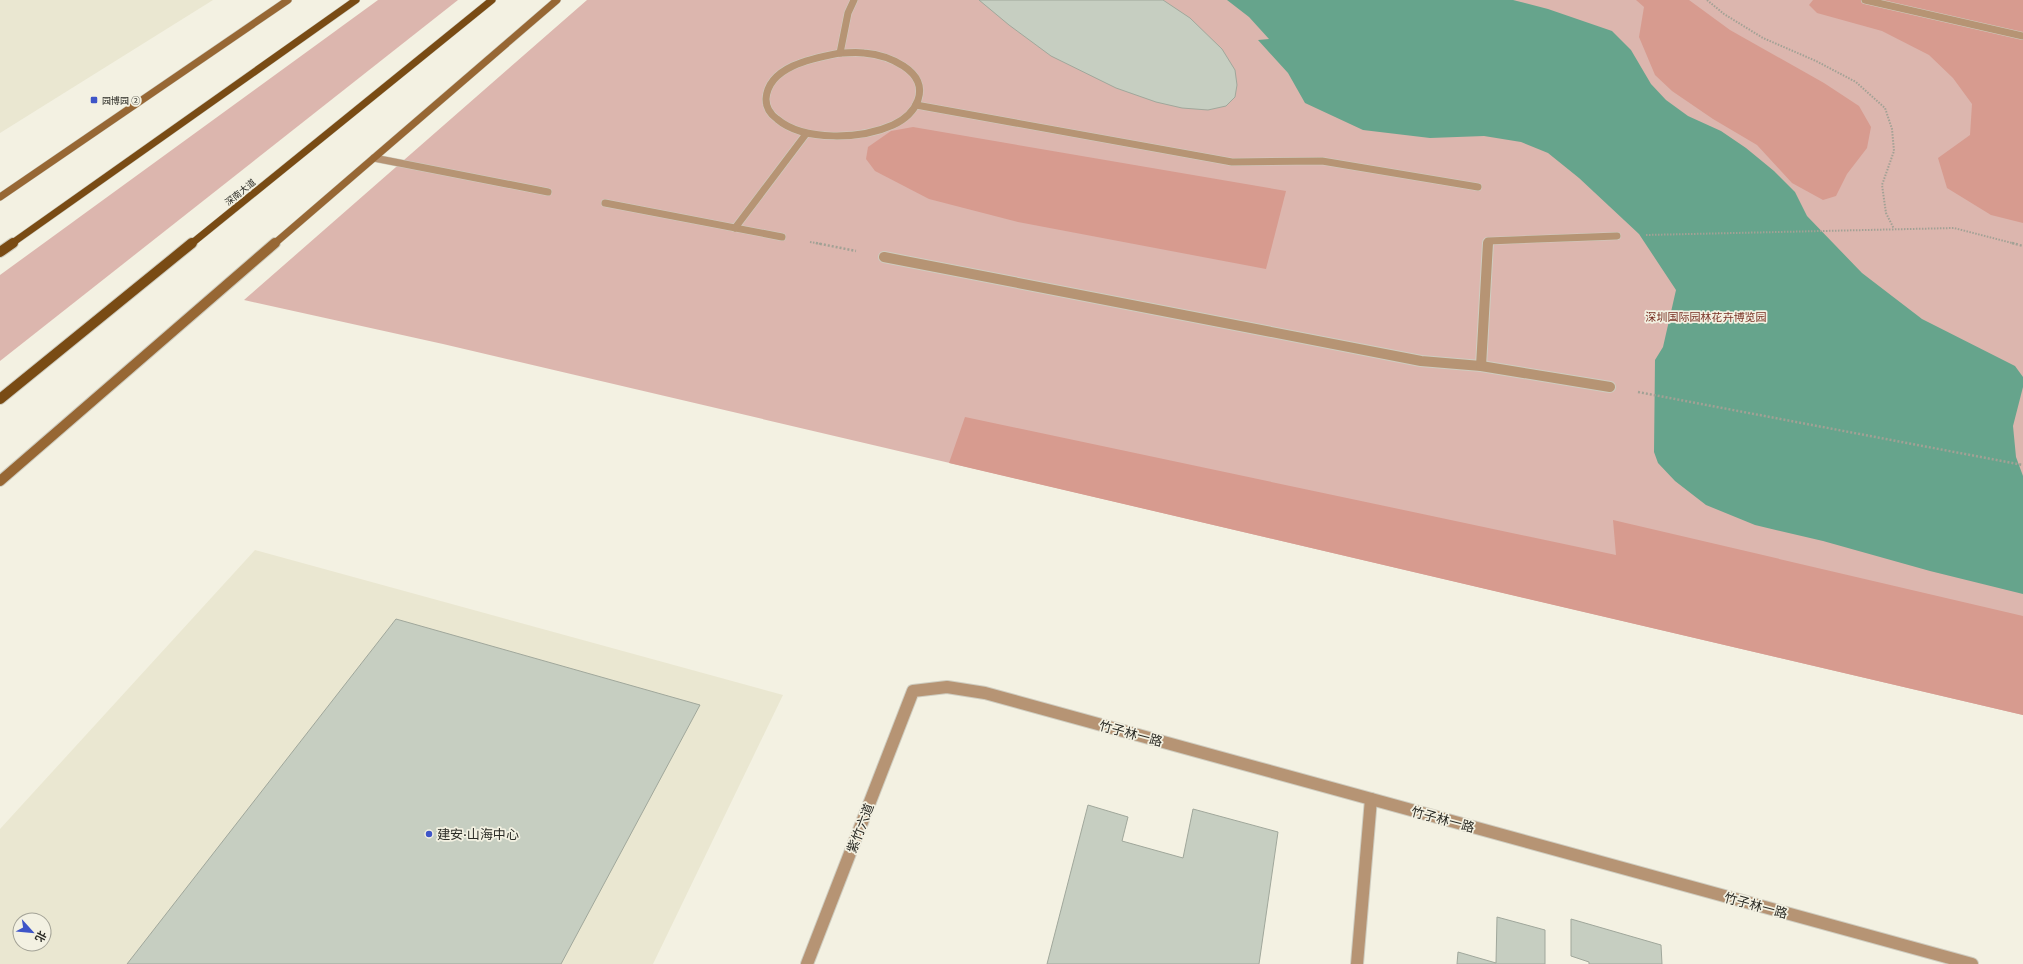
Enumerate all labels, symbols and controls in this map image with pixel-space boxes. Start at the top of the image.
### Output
marker: 园博园 ② [89,95,99,105]
place label: 园博园 ② [102,95,140,106]
street label: 深南大道 [223,176,257,208]
park label: 深圳国际园林花卉博览园 [1646,310,1767,323]
street label: 竹子林一路 [1098,717,1164,749]
street label: 紫竹六道 [843,801,877,855]
street label: 竹子林一路 [1410,803,1476,835]
place label: 建安·山海中心 [437,826,519,842]
marker: 建安·山海中心 [424,829,434,839]
street label: 竹子林一路 [1723,889,1789,921]
north arrow [12,912,52,952]
text: 北 [33,929,50,945]

